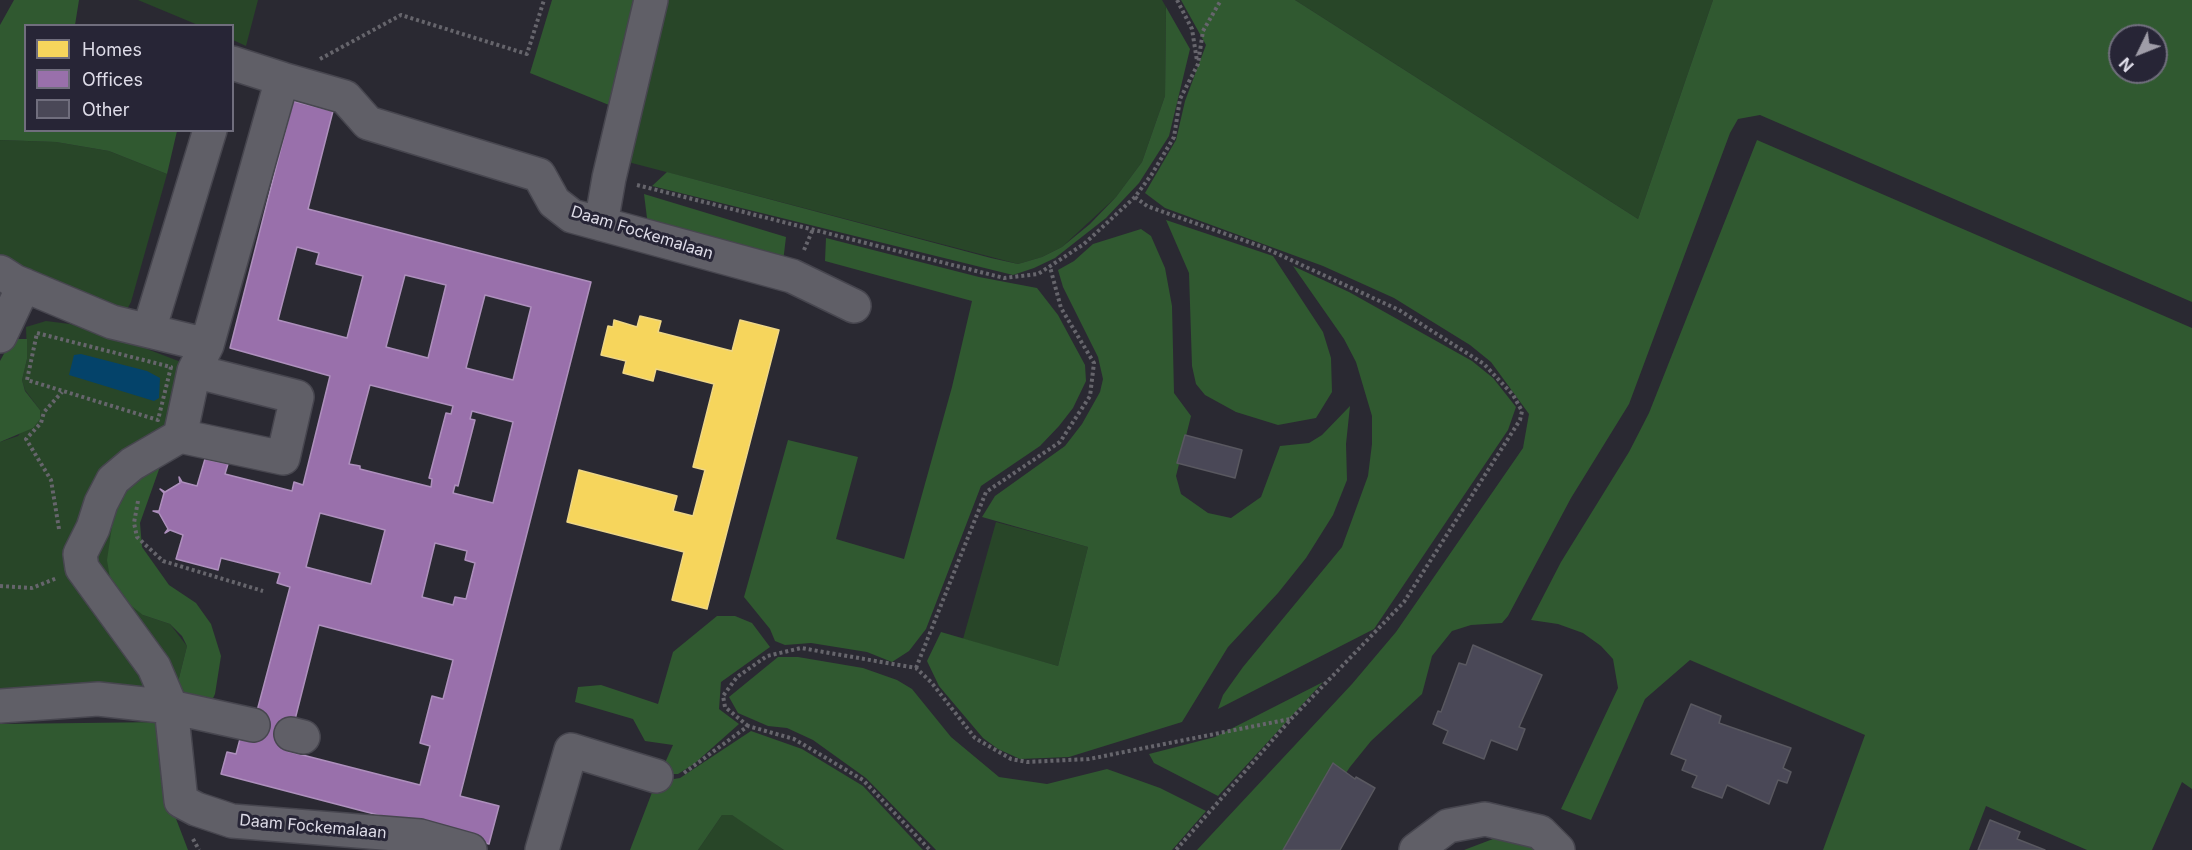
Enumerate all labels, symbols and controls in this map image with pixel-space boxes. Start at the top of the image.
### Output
legend [24,24,234,132]
north arrow [2108,24,2168,84]
text: Homes [82,39,142,60]
text: N [2115,54,2138,76]
text: Offices [82,69,143,90]
text: Other [82,99,130,120]
street label: Daam Fockemalaan [569,202,715,264]
street label: Daam Fockemalaan [239,811,387,843]

